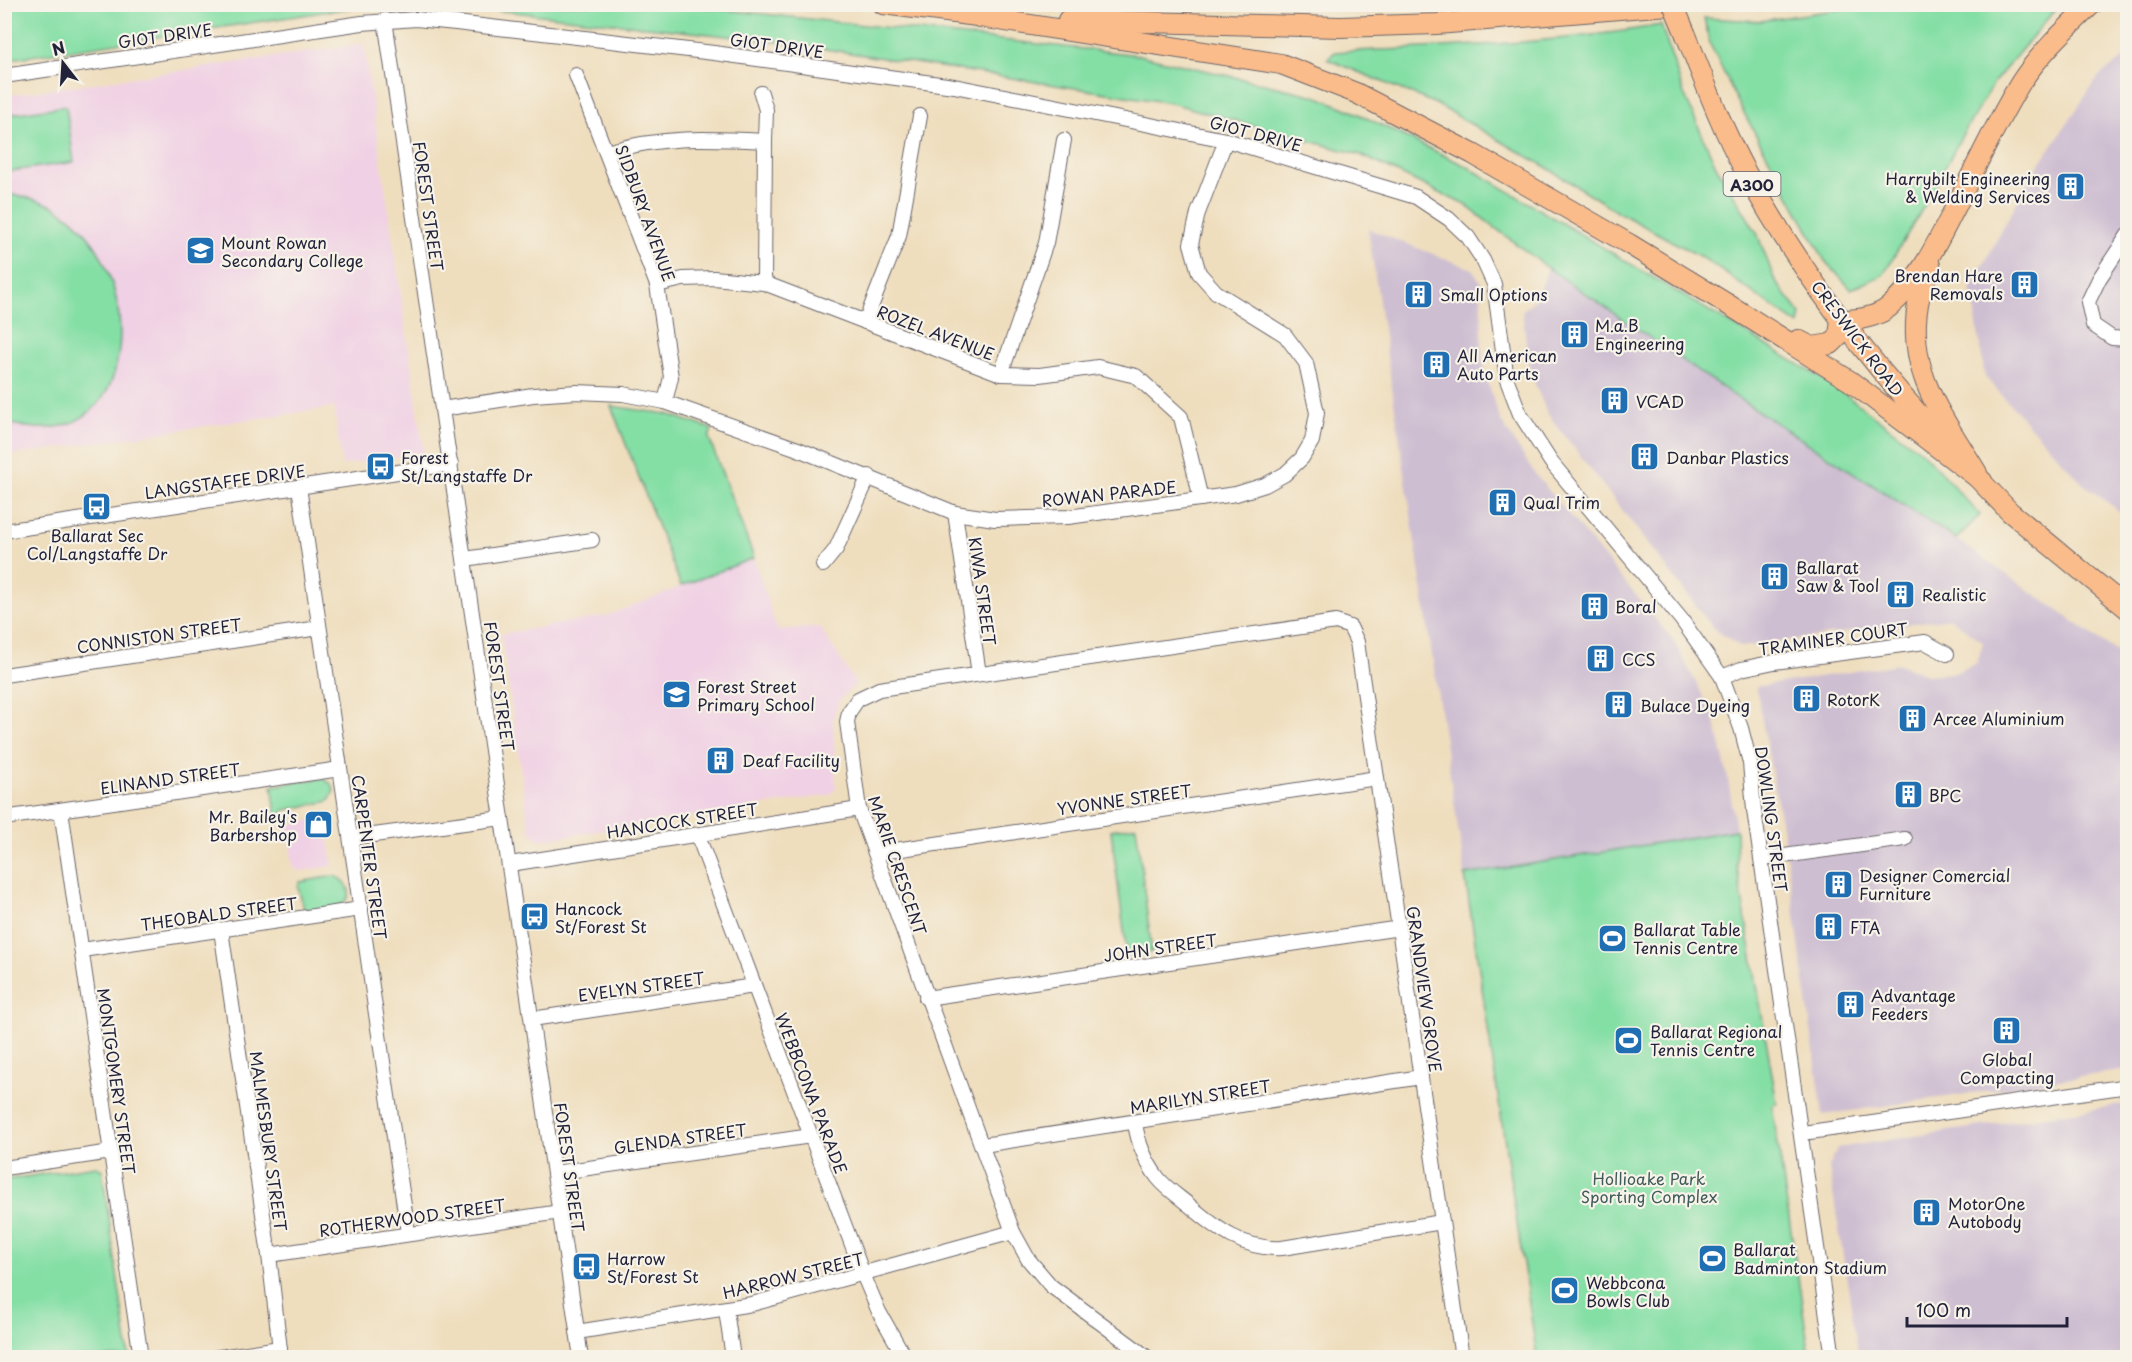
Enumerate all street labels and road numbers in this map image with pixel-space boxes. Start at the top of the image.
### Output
street label: GIOT DRIVE [116,17,214,53]
street label: GIOT DRIVE [728,27,826,63]
street label: GIOT DRIVE [1207,109,1305,157]
street label: FOREST STREET [408,140,450,272]
street label: SIDBURY AVENUE [610,141,682,285]
road number: A300 [1724,172,1780,196]
street label: CRESWICK ROAD [1806,275,1910,401]
street label: ROZEL AVENUE [874,299,998,365]
street label: LANGSTAFFE DRIVE [143,458,307,504]
street label: ROWAN PARADE [1040,474,1178,512]
street label: KIWA STREET [964,535,1002,647]
street label: CONNISTON STREET [75,612,243,658]
street label: TRAMINER COURT [1757,616,1909,660]
street label: FOREST STREET [479,620,521,752]
street label: DOWLING STREET [1750,745,1794,894]
street label: ELINAND STREET [98,756,242,800]
street label: CARPENTER STREET [347,773,393,941]
street label: YVONNE STREET [1055,778,1193,820]
street label: MARIE CRESCENT [863,792,933,938]
street label: HANCOCK STREET [605,796,759,844]
street label: THEOBALD STREET [139,890,299,936]
street label: GRANDVIEW GROVE [1401,904,1449,1074]
street label: JOHN STREET [1102,927,1218,967]
street label: EVELYN STREET [576,965,706,1007]
street label: MONTGOMERY STREET [92,986,142,1176]
street label: WEBBCONA PARADE [770,1009,854,1177]
street label: MALMESBURY STREET [244,1049,294,1233]
street label: MARILYN STREET [1128,1073,1272,1119]
street label: FOREST STREET [549,1101,591,1233]
street label: GLENDA STREET [612,1117,748,1159]
street label: ROTHERWOOD STREET [317,1192,507,1242]
street label: HARROW STREET [720,1246,866,1304]

